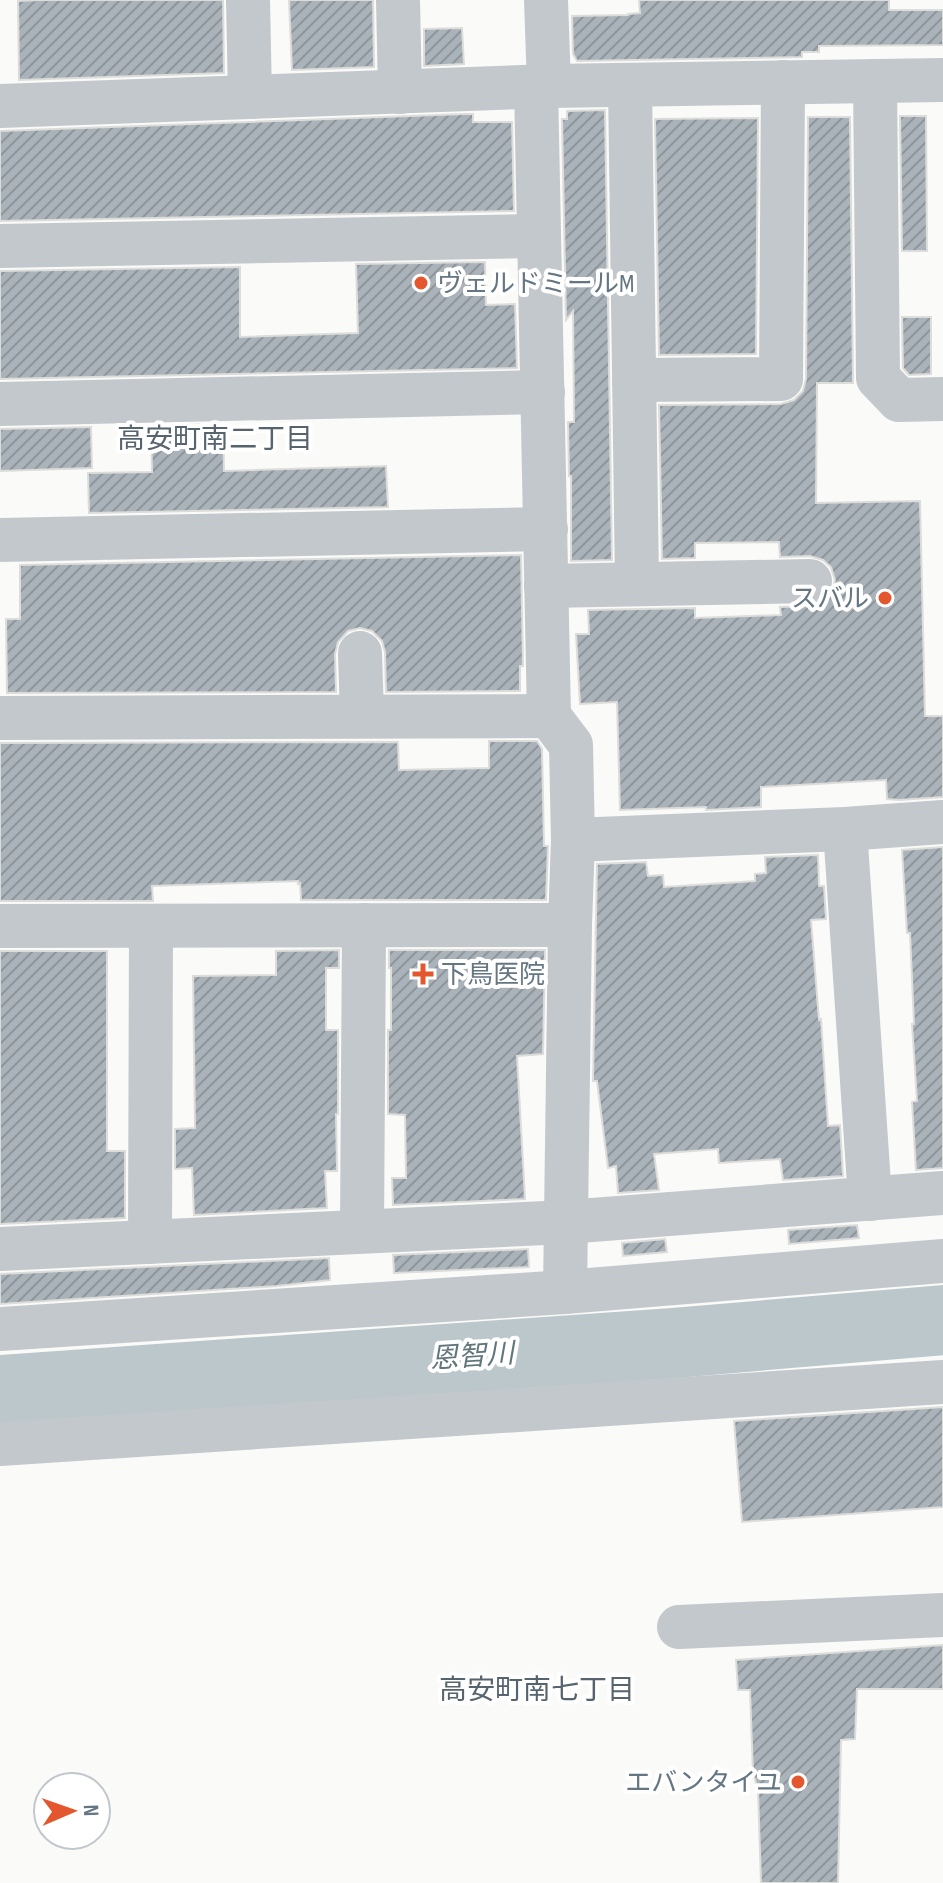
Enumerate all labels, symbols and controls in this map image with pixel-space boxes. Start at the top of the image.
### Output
place label: ヴェルドミールM [437,269,634,300]
marker: ヴェルドミールM [412,274,430,292]
district label: 高安町南二丁目 [117,423,313,456]
place label: スバル [791,584,869,615]
marker: スバル [876,589,894,607]
place label: 下鳥医院 [441,960,545,991]
marker: 下鳥医院 [412,963,434,985]
water label: 恩智川 [429,1337,518,1376]
district label: 高安町南七丁目 [439,1674,635,1707]
place label: エバンタイユ [625,1768,782,1799]
north arrow [32,1771,112,1851]
marker: エバンタイユ [789,1773,807,1791]
text: N [77,1804,104,1817]

